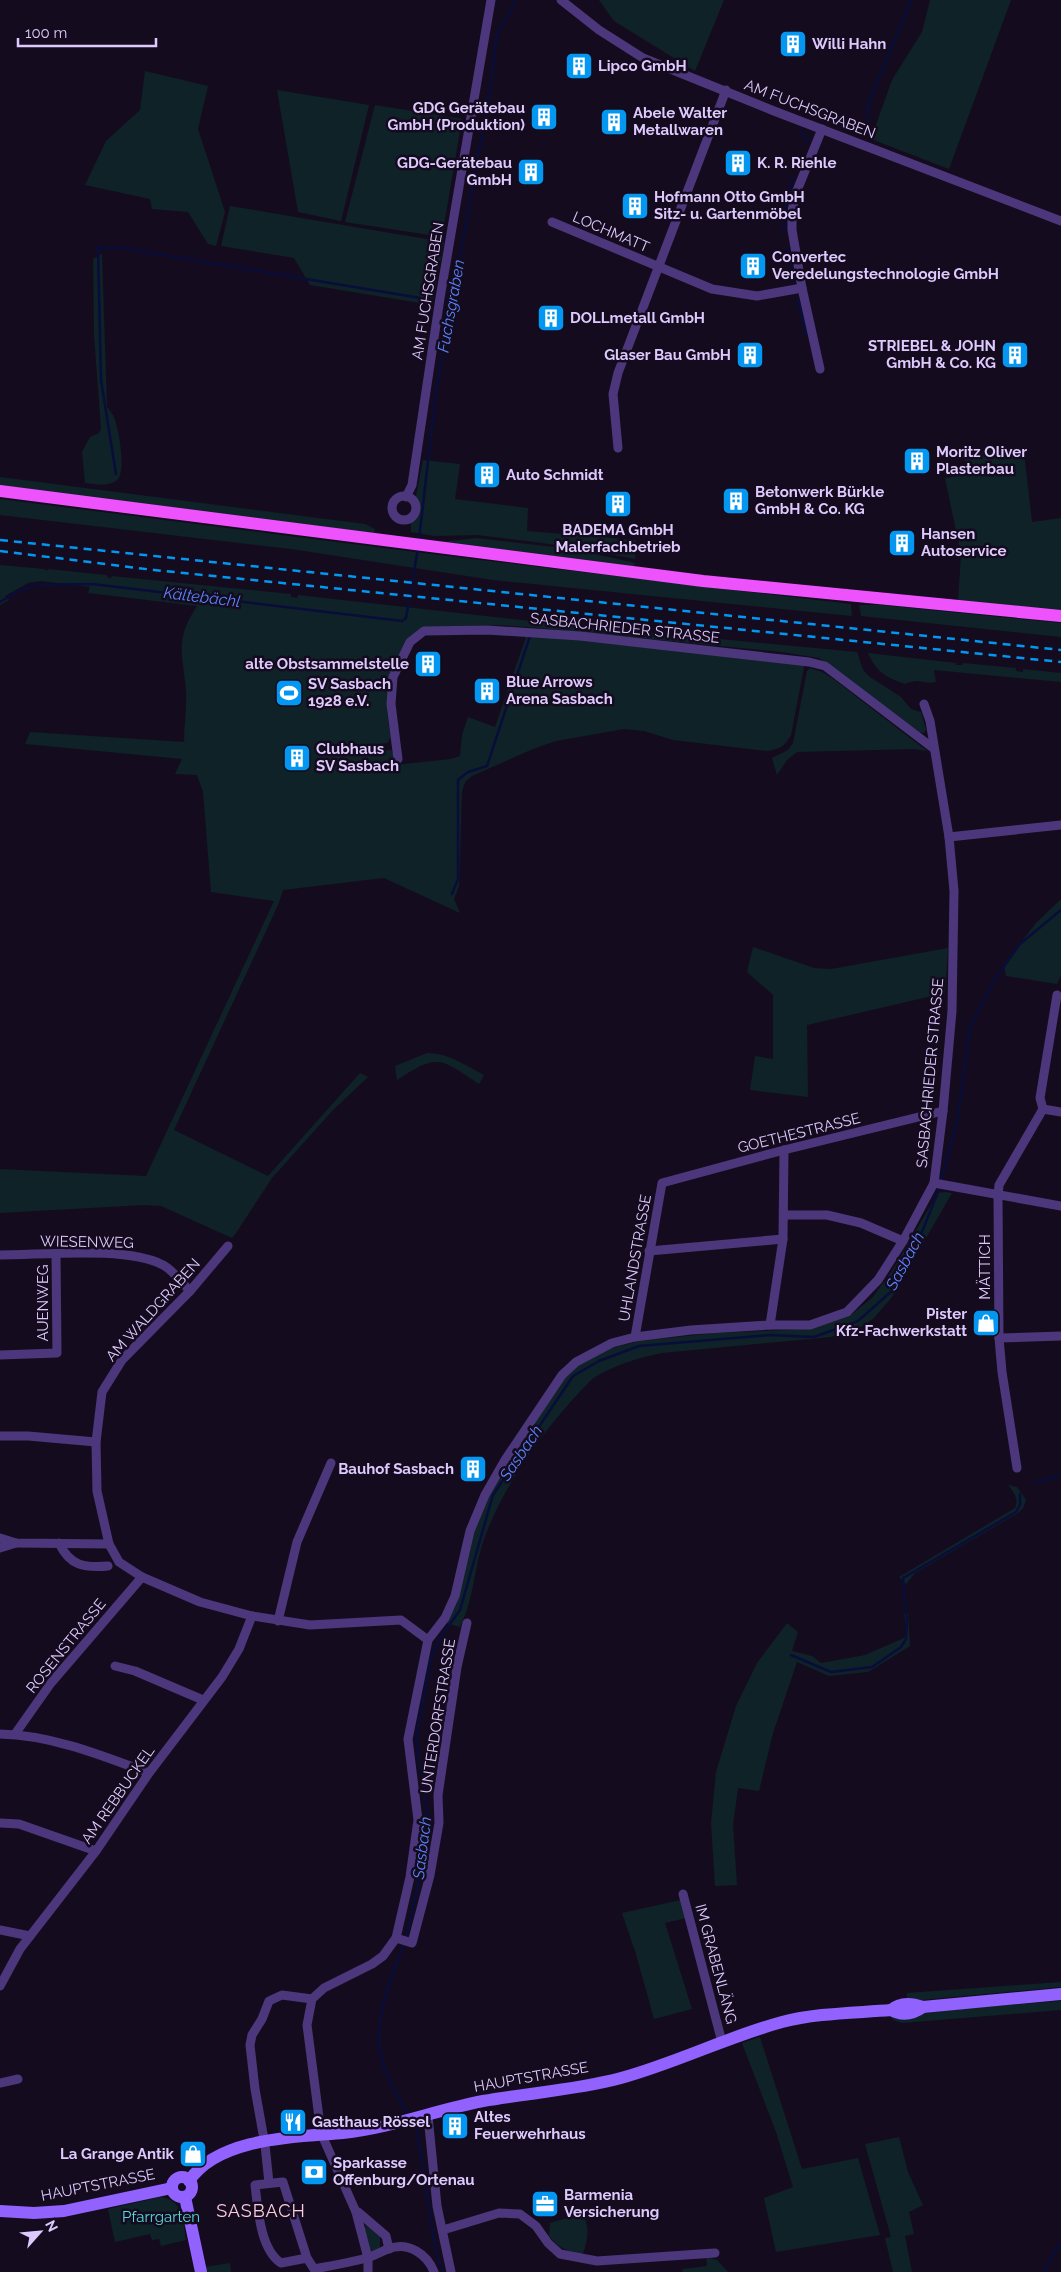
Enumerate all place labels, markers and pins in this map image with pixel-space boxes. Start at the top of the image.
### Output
building icon: Willi Hahn [778,29,808,59]
place label: Willi Hahn [812,35,886,53]
building icon: Lipco GmbH [564,51,594,81]
place label: Lipco GmbH [598,57,687,75]
place label: GDG Gerätebau GmbH (Produktion) [388,99,525,134]
building icon: GDG Gerätebau GmbH (Produktion) [529,102,559,132]
place label: Abele Walter Metallwaren [633,104,727,139]
building icon: Abele Walter Metallwaren [599,107,629,137]
building icon: K. R. Riehle [723,148,753,178]
place label: GDG-Gerätebau GmbH [397,154,512,189]
place label: K. R. Riehle [757,154,836,172]
building icon: GDG-Gerätebau GmbH [516,157,546,187]
place label: Hofmann Otto GmbH Sitz- u. Gartenmöbel [654,188,805,223]
building icon: Hofmann Otto GmbH Sitz- u. Gartenmöbel [620,191,650,221]
place label: Convertec Veredelungstechnologie GmbH [772,248,999,283]
building icon: Convertec Veredelungstechnologie GmbH [738,251,768,281]
building icon: DOLLmetall GmbH [536,303,566,333]
place label: DOLLmetall GmbH [570,309,705,327]
place label: STRIEBEL & JOHN GmbH & Co. KG [868,337,996,372]
building icon: Glaser Bau GmbH [735,340,765,370]
building icon: STRIEBEL & JOHN GmbH & Co. KG [1000,340,1030,370]
place label: Glaser Bau GmbH [604,346,731,364]
place label: Moritz Oliver Plasterbau [936,443,1027,478]
building icon: Moritz Oliver Plasterbau [902,446,932,476]
building icon: Auto Schmidt [472,460,502,490]
place label: Auto Schmidt [506,466,604,484]
place label: Betonwerk Bürkle GmbH & Co. KG [755,483,884,518]
building icon: Betonwerk Bürkle GmbH & Co. KG [721,486,751,516]
building icon: BADEMA GmbH Malerfachbetrieb [603,489,633,519]
place label: BADEMA GmbH Malerfachbetrieb [556,521,681,556]
place label: Hansen Autoservice [921,525,1007,560]
building icon: Hansen Autoservice [887,528,917,558]
building icon: alte Obstsammelstelle [413,649,443,679]
place label: alte Obstsammelstelle [245,655,409,673]
place label: Blue Arrows Arena Sasbach [506,673,613,708]
place label: SV Sasbach 1928 e.V. [308,675,391,710]
building icon: Blue Arrows Arena Sasbach [472,676,502,706]
sports icon: SV Sasbach 1928 e.V. [274,678,304,708]
place label: Clubhaus SV Sasbach [316,740,399,775]
building icon: Clubhaus SV Sasbach [282,743,312,773]
place label: Pister Kfz-Fachwerkstatt [836,1305,967,1340]
shop icon: Pister Kfz-Fachwerkstatt [971,1308,1001,1338]
building icon: Bauhof Sasbach [458,1454,488,1484]
place label: Bauhof Sasbach [338,1460,454,1478]
restaurant icon: Gasthaus Rössel [278,2107,308,2137]
place label: Altes Feuerwehrhaus [474,2108,586,2143]
building icon: Altes Feuerwehrhaus [440,2111,470,2141]
place label: Gasthaus Rössel [312,2113,430,2131]
shop icon: La Grange Antik [178,2139,208,2169]
place label: La Grange Antik [60,2145,175,2163]
place label: Sparkasse Offenburg/Ortenau [333,2154,475,2189]
bank icon: Sparkasse Offenburg/Ortenau [299,2157,329,2187]
place label: Barmenia Versicherung [564,2186,659,2221]
office icon: Barmenia Versicherung [530,2189,560,2219]

